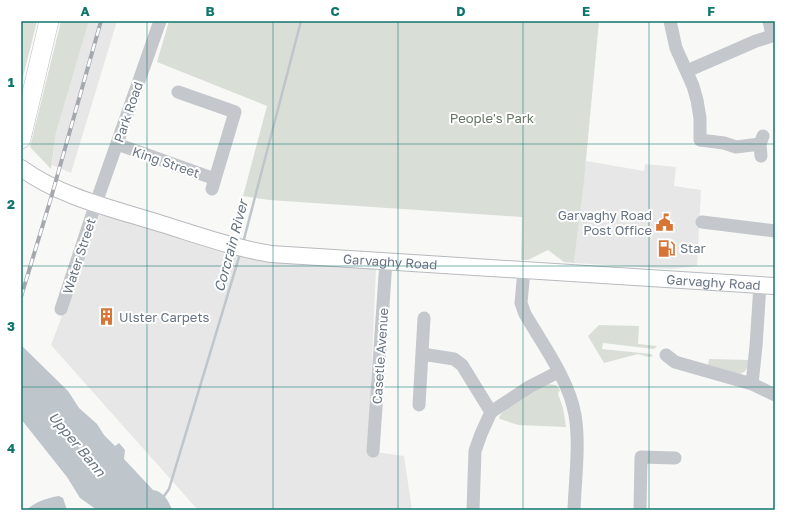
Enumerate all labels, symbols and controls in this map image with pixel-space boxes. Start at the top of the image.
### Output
text: A [80,3,90,19]
text: B [205,3,215,19]
text: C [330,3,340,19]
text: D [456,3,466,19]
text: E [582,3,590,19]
text: F [707,3,715,19]
text: 1 [8,74,15,90]
street label: Park Road [110,79,146,145]
park label: People's Park [450,110,535,126]
street label: King Street [130,143,202,181]
text: 2 [7,196,15,212]
water label: Corcrain River [210,196,252,294]
place label: Garvaghy Road Post Office [558,207,652,238]
public building icon: Garvaghy Road Post Office [655,212,675,232]
street label: Water Street [59,216,99,296]
fuel station icon: Star [657,238,677,258]
place label: Star [680,240,706,256]
street label: Garvaghy Road [343,251,438,273]
street label: Garvaghy Road [666,271,761,293]
building icon: Ulster Carpets [96,307,116,327]
street label: Casetle Avenue [369,307,391,405]
place label: Ulster Carpets [119,309,210,325]
text: 3 [7,318,15,334]
water label: Upper Bann [45,408,110,480]
text: 4 [7,440,15,456]

